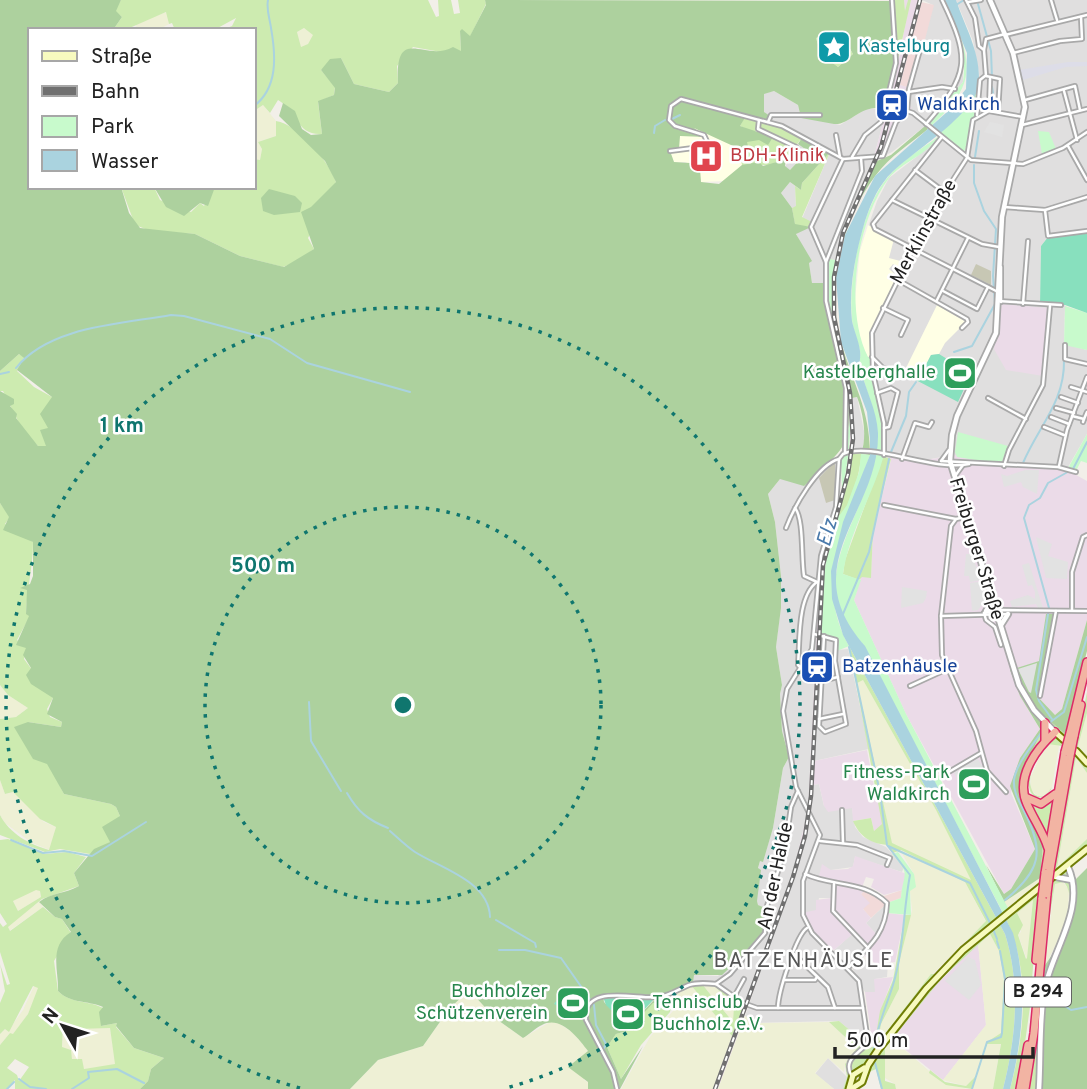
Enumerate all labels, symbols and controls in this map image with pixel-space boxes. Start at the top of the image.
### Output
legend [28,28,256,189]
place icon: Kastelburg [815,28,853,66]
place label: Kastelburg [858,35,950,59]
text: Straße [91,44,152,71]
text: Bahn [91,79,140,106]
station icon: Waldkirch [873,86,911,124]
place label: Waldkirch [917,93,1000,117]
text: Park [91,114,134,141]
hospital icon: BDH-Klinik [687,137,725,175]
place label: BDH-Klinik [730,144,825,168]
text: Wasser [91,149,158,176]
street label: Merklinstraße [885,175,963,289]
sports icon: Kastelberghalle [941,354,979,392]
place label: Kastelberghalle [803,361,936,385]
text: 1 km [100,413,144,440]
street label: Freiburger Straße [943,475,1009,623]
water label: Elz [811,515,845,550]
text: 500 m [231,553,295,580]
station icon: Batzenhäusle [798,648,836,686]
place label: Batzenhäusle [842,655,957,679]
centre of rings [391,693,415,717]
place label: Fitness-Park Waldkirch [843,761,950,807]
sports icon: Fitness-Park Waldkirch [955,765,993,803]
street label: An der Halde [753,820,799,932]
district label: BATZENHÄUSLE [713,948,895,975]
road number: B 294 [1005,978,1071,1007]
place label: Buchholzer Schützenverein [416,980,549,1026]
sports icon: Buchholzer Schützenverein [554,984,592,1022]
north arrow [28,991,98,1061]
place label: Tennisclub Buchholz e.V. [652,991,763,1037]
sports icon: Tennisclub Buchholz e.V. [609,995,647,1033]
text: N [38,1004,65,1029]
scale bar [835,1016,1033,1060]
text: 500 m [846,1028,909,1055]

